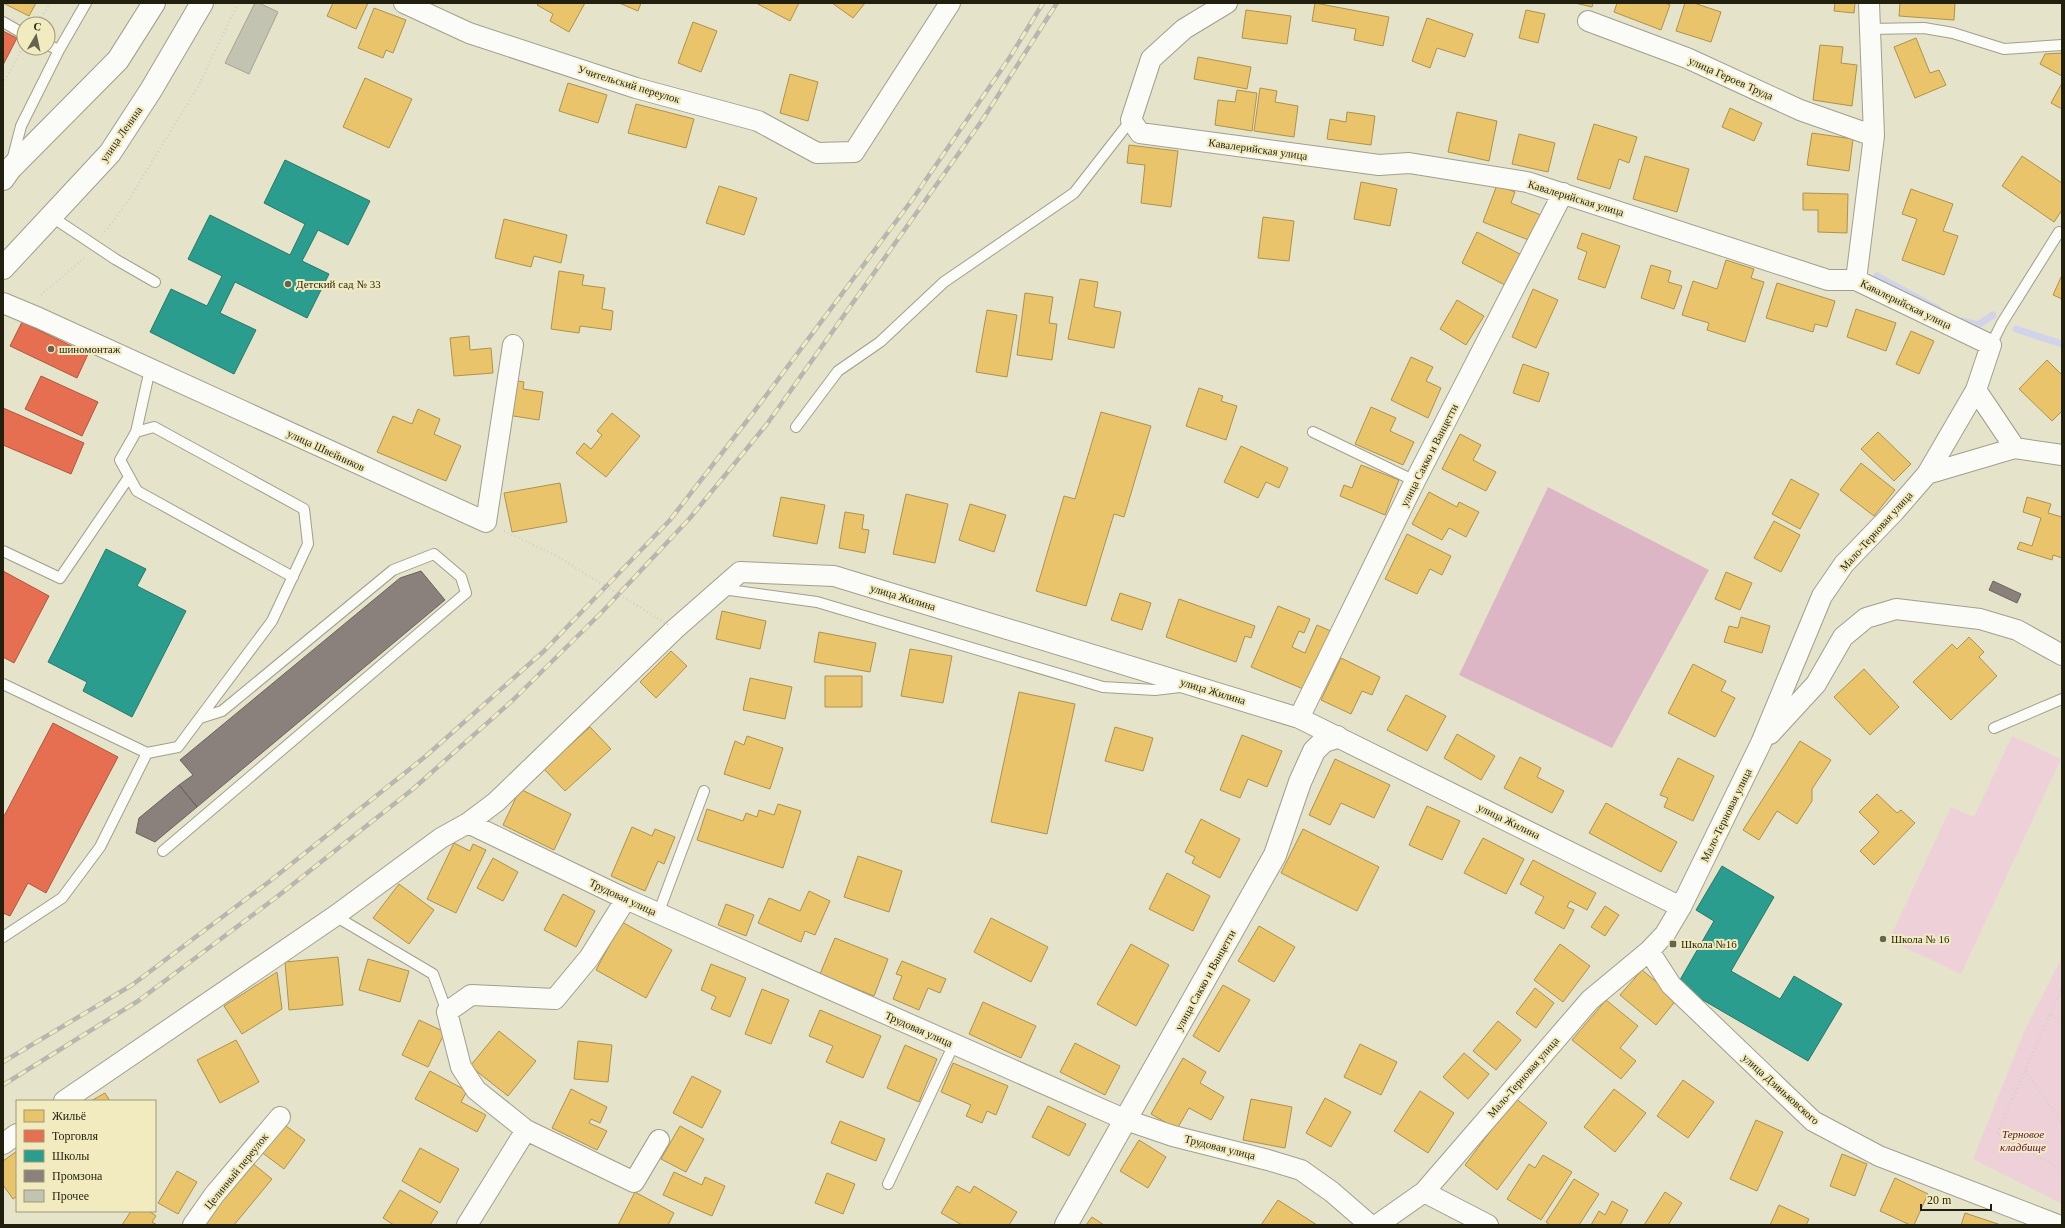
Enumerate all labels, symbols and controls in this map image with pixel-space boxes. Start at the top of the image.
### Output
north arrow [16,16,56,56]
text: С [33,20,42,33]
street label: улица Героев Труда [1687,54,1775,102]
street label: Учительский переулок [576,63,682,105]
street label: улица Ленина [98,104,145,164]
street label: Кавалерийская улица [1208,136,1308,162]
street label: Кавалерийская улица [1527,178,1626,218]
street label: Кавалерийская улица [1859,277,1954,331]
place label: Детский сад № 33 [296,278,381,290]
marker: Детский сад № 33 [283,279,293,289]
place label: шиномонтаж [59,343,121,355]
marker: шиномонтаж [46,344,56,354]
street label: улица Сакко и Ванцетти [1398,402,1460,508]
street label: улица Швейников [285,427,367,473]
street label: Мало-Терновая улица [1837,489,1915,573]
street label: улица Жилина [869,581,937,613]
street label: улица Жилина [1179,675,1247,707]
street label: Мало-Терновая улица [1698,766,1754,864]
street label: улица Жилина [1476,801,1542,841]
street label: Трудовая улица [588,876,658,918]
street label: улица Сакко и Ванцетти [1172,927,1238,1033]
place label: Школа № 16 [1891,933,1950,945]
marker: Школа № 16 [1878,934,1888,944]
place label: Школа №16 [1681,938,1737,950]
marker: Школа №16 [1668,939,1678,949]
street label: Трудовая улица [883,1009,955,1049]
street label: Мало-Терновая улица [1485,1034,1561,1120]
street label: улица Дзиньковского [1740,1051,1822,1127]
legend [16,1100,156,1212]
text: Жильё [52,1109,86,1123]
park label: Терновое кладбище [2000,1128,2046,1153]
text: Торговля [52,1129,99,1143]
street label: Целинный переулок [202,1130,271,1211]
street label: Трудовая улица [1183,1132,1257,1162]
text: Школы [52,1149,89,1163]
text: Промзона [52,1169,103,1183]
scale bar [1921,1186,1991,1212]
text: Прочее [52,1189,89,1203]
text: 20 m [1927,1193,1952,1207]

